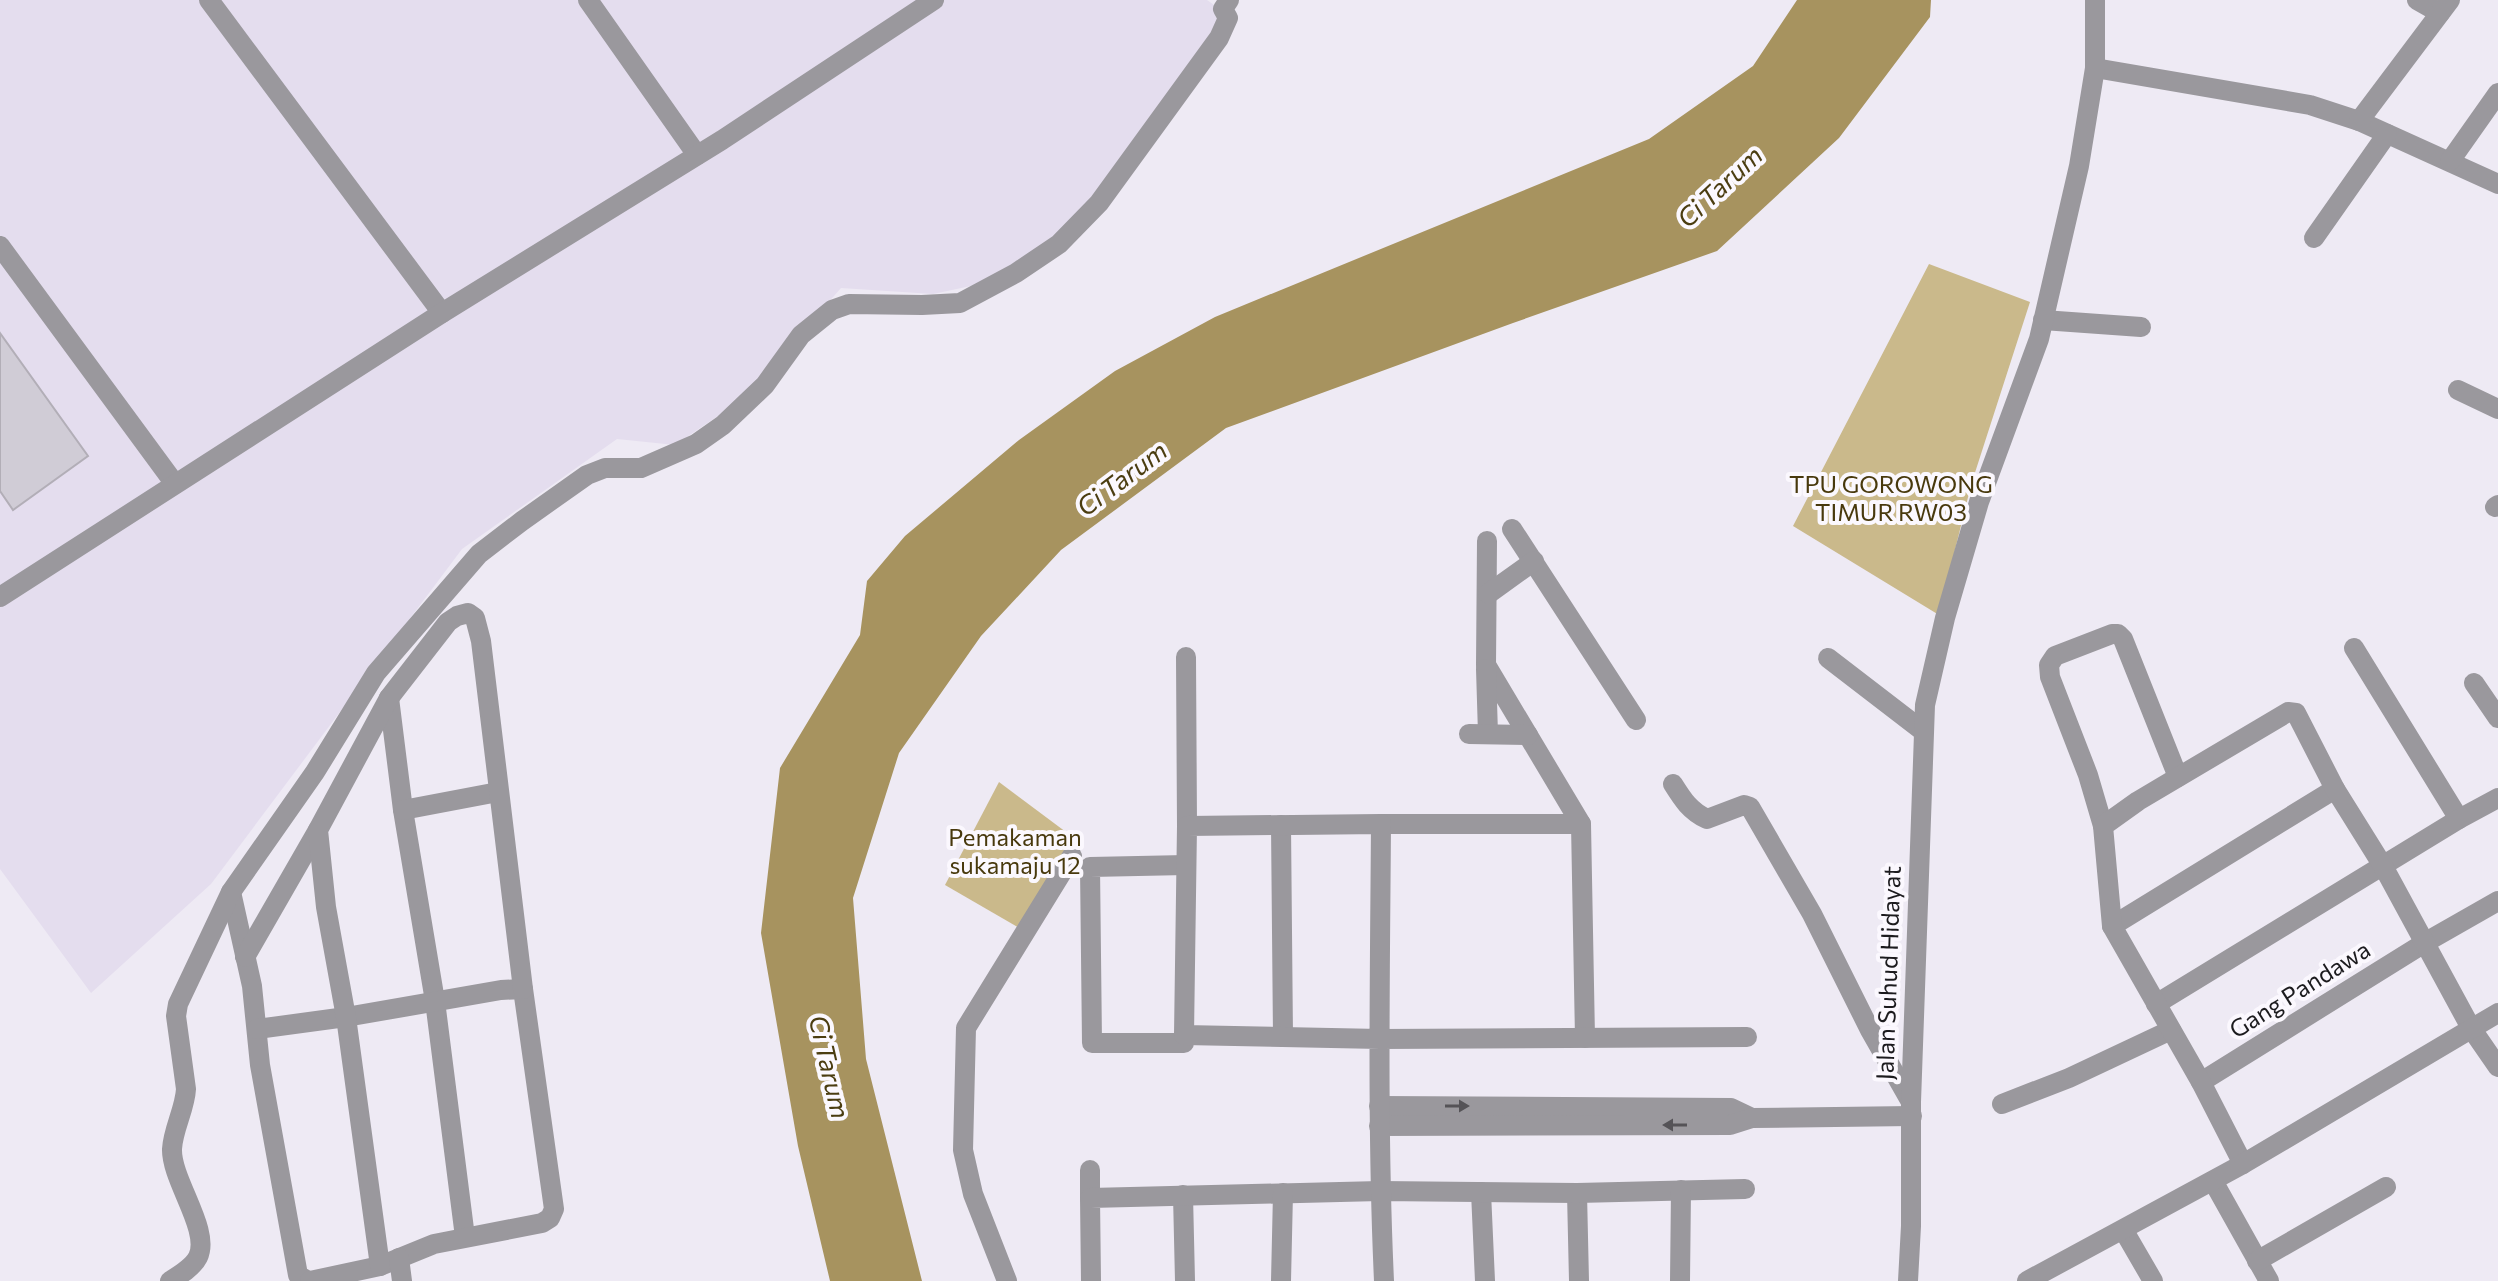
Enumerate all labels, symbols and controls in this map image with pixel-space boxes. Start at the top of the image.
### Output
water label: Ci Tarum [1670,139,1768,233]
water label: Ci Tarum [1070,434,1172,522]
park label: TPU GOROWONG TIMUR RW03 [1789,469,1993,526]
park label: Pemakaman sukamaju 12 [948,822,1082,879]
street label: Jalan Suhud Hidayat [1869,865,1906,1081]
street label: Gang Pandawa [2223,934,2375,1044]
water label: Ci Tarum [804,1012,857,1121]
one-way arrow [1445,1100,1470,1112]
one-way arrow [1662,1119,1687,1131]

